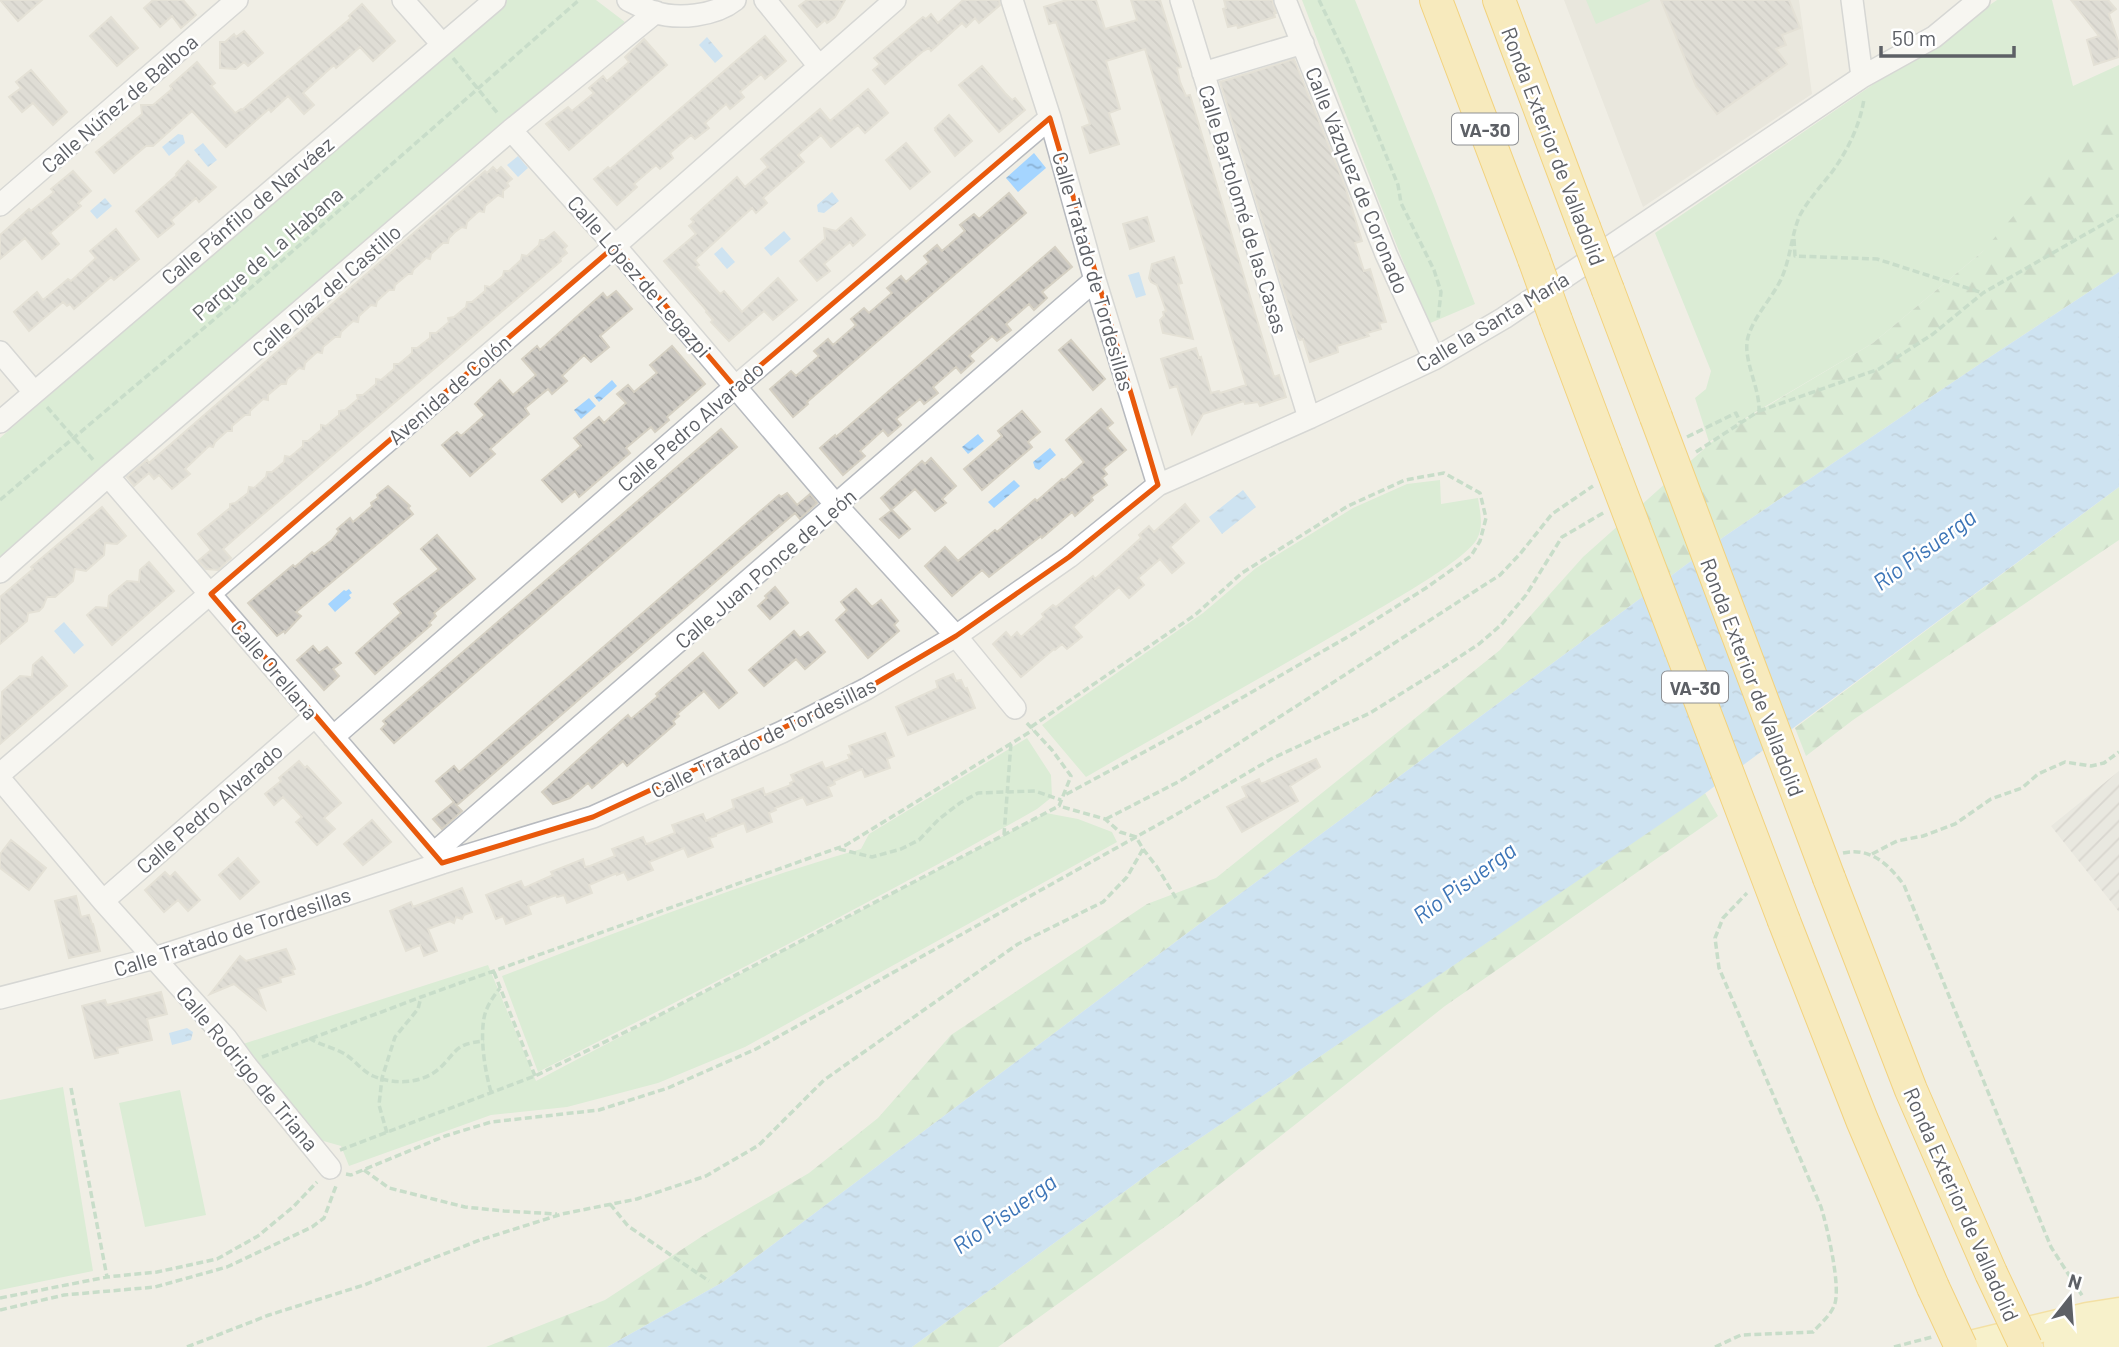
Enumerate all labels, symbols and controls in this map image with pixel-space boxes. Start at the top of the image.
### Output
scale bar [1881,14,2014,58]
street label: Ronda Exterior de Valladolid [1497,23,1611,269]
text: 50 m [1892,25,1936,50]
street label: Calle Núñez de Balboa [36,28,202,178]
street label: Calle Vázquez de Coronado [1301,63,1415,297]
street label: Calle Bartolomé de las Casas [1194,82,1294,336]
road number: VA-30 [1452,113,1518,144]
street label: Calle Pánfilo de Narváez [156,131,338,289]
street label: Calle Tratado de Tordesillas [1048,149,1140,393]
street label: Parque de La Habana [187,181,347,325]
street label: Calle López de Legazpi [563,190,717,362]
street label: Calle Díaz del Castillo [246,218,406,362]
street label: Calle la Santa María [1411,266,1573,376]
street label: Avenida de Colón [383,329,515,449]
street label: Calle Pedro Alvarado [612,356,768,496]
street label: Calle Juan Ponce de León [669,483,861,653]
water label: Río Pisuerga [1867,502,1981,596]
street label: Ronda Exterior de Valladolid [1696,554,1810,800]
street label: Calle Orellana [226,614,324,724]
street label: Calle Tratado de Tordesillas [646,671,880,803]
road number: VA-30 [1662,672,1728,702]
street label: Calle Pedro Alvarado [131,738,287,878]
water label: Río Pisuerga [1407,835,1521,929]
street label: Calle Tratado de Tordesillas [110,881,354,981]
street label: Calle Rodrigo de Triana [172,981,324,1155]
street label: Ronda Exterior de Valladolid [1899,1083,2025,1325]
water label: Río Pisuerga [947,1167,1061,1259]
north arrow [2035,1263,2105,1333]
text: N [2066,1268,2085,1294]

